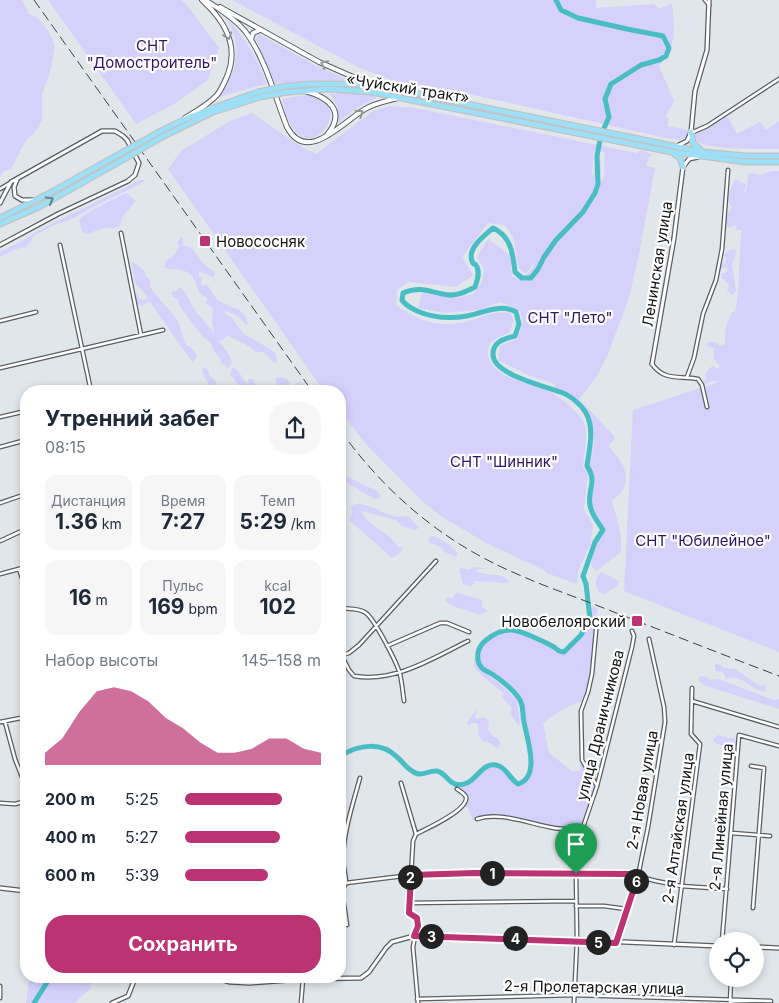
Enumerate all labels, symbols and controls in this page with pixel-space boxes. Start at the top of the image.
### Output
one-way arrow [223,32,233,40]
park label: СНТ "Домостроитель" [87,36,217,72]
one-way arrow [320,60,329,70]
street label: «Чуйский тракт» [345,69,471,107]
one-way arrow [354,110,364,119]
one-way arrow [45,197,54,207]
street label: Ленинская улица [638,200,676,328]
place label: Новососняк [216,232,305,251]
marker: Новососняк [198,234,212,248]
park label: СНТ "Лето" [528,308,612,327]
button: share [269,402,321,454]
text: Утренний забег [45,405,219,431]
text: 08:15 [45,437,86,457]
park label: СНТ "Шинник" [450,452,558,471]
text: Дистанция [51,492,126,509]
text: Время [161,492,205,509]
text: Темп [260,492,295,509]
text: 1.36 [55,509,98,534]
text: 7:27 [161,509,205,534]
text: 5:29 [240,509,287,534]
text: km [98,515,122,532]
text: /km [287,515,316,532]
park label: СНТ "Юбилейное" [635,531,771,550]
text: Пульс [162,577,204,594]
text: kcal [264,577,291,594]
text: 16 [69,585,92,610]
text: m [92,591,108,608]
text: 169 [148,594,184,619]
text: 102 [259,594,296,619]
text: bpm [184,600,218,617]
place label: Новобелоярский [501,612,626,631]
marker: Новобелоярский [630,614,644,628]
street label: улица Драничникова [572,648,628,802]
text: Набор высоты [45,650,158,670]
text: 145–158 m [242,650,321,670]
street label: 2-я Новая улица [622,729,662,851]
street label: 2-я Линейная улица [705,743,737,891]
street label: 2-я Алтайская улица [658,751,698,905]
text: 200 m [45,789,95,809]
text: 5:25 [125,789,159,809]
pin [555,823,597,874]
text: 400 m [45,827,96,847]
text: 5:27 [125,827,158,847]
icon: arrive [562,830,590,858]
pin: 1 [480,860,504,886]
pin: 2 [398,864,422,890]
text: 600 m [45,865,95,885]
text: 5:39 [125,865,159,885]
text: 1 [489,865,496,882]
pin: 6 [624,868,648,894]
text: 2 [406,869,415,886]
text: 6 [632,873,641,890]
button: Сохранить [45,915,321,973]
pin: 3 [418,924,444,948]
pin: 4 [502,926,528,950]
text: 3 [427,928,436,945]
text: 4 [511,930,520,947]
pin: 5 [586,930,610,954]
map controls [709,932,764,987]
button: locate [709,932,764,987]
text: 5 [594,934,603,951]
street label: 2-я Пролетарская улица [504,976,684,998]

